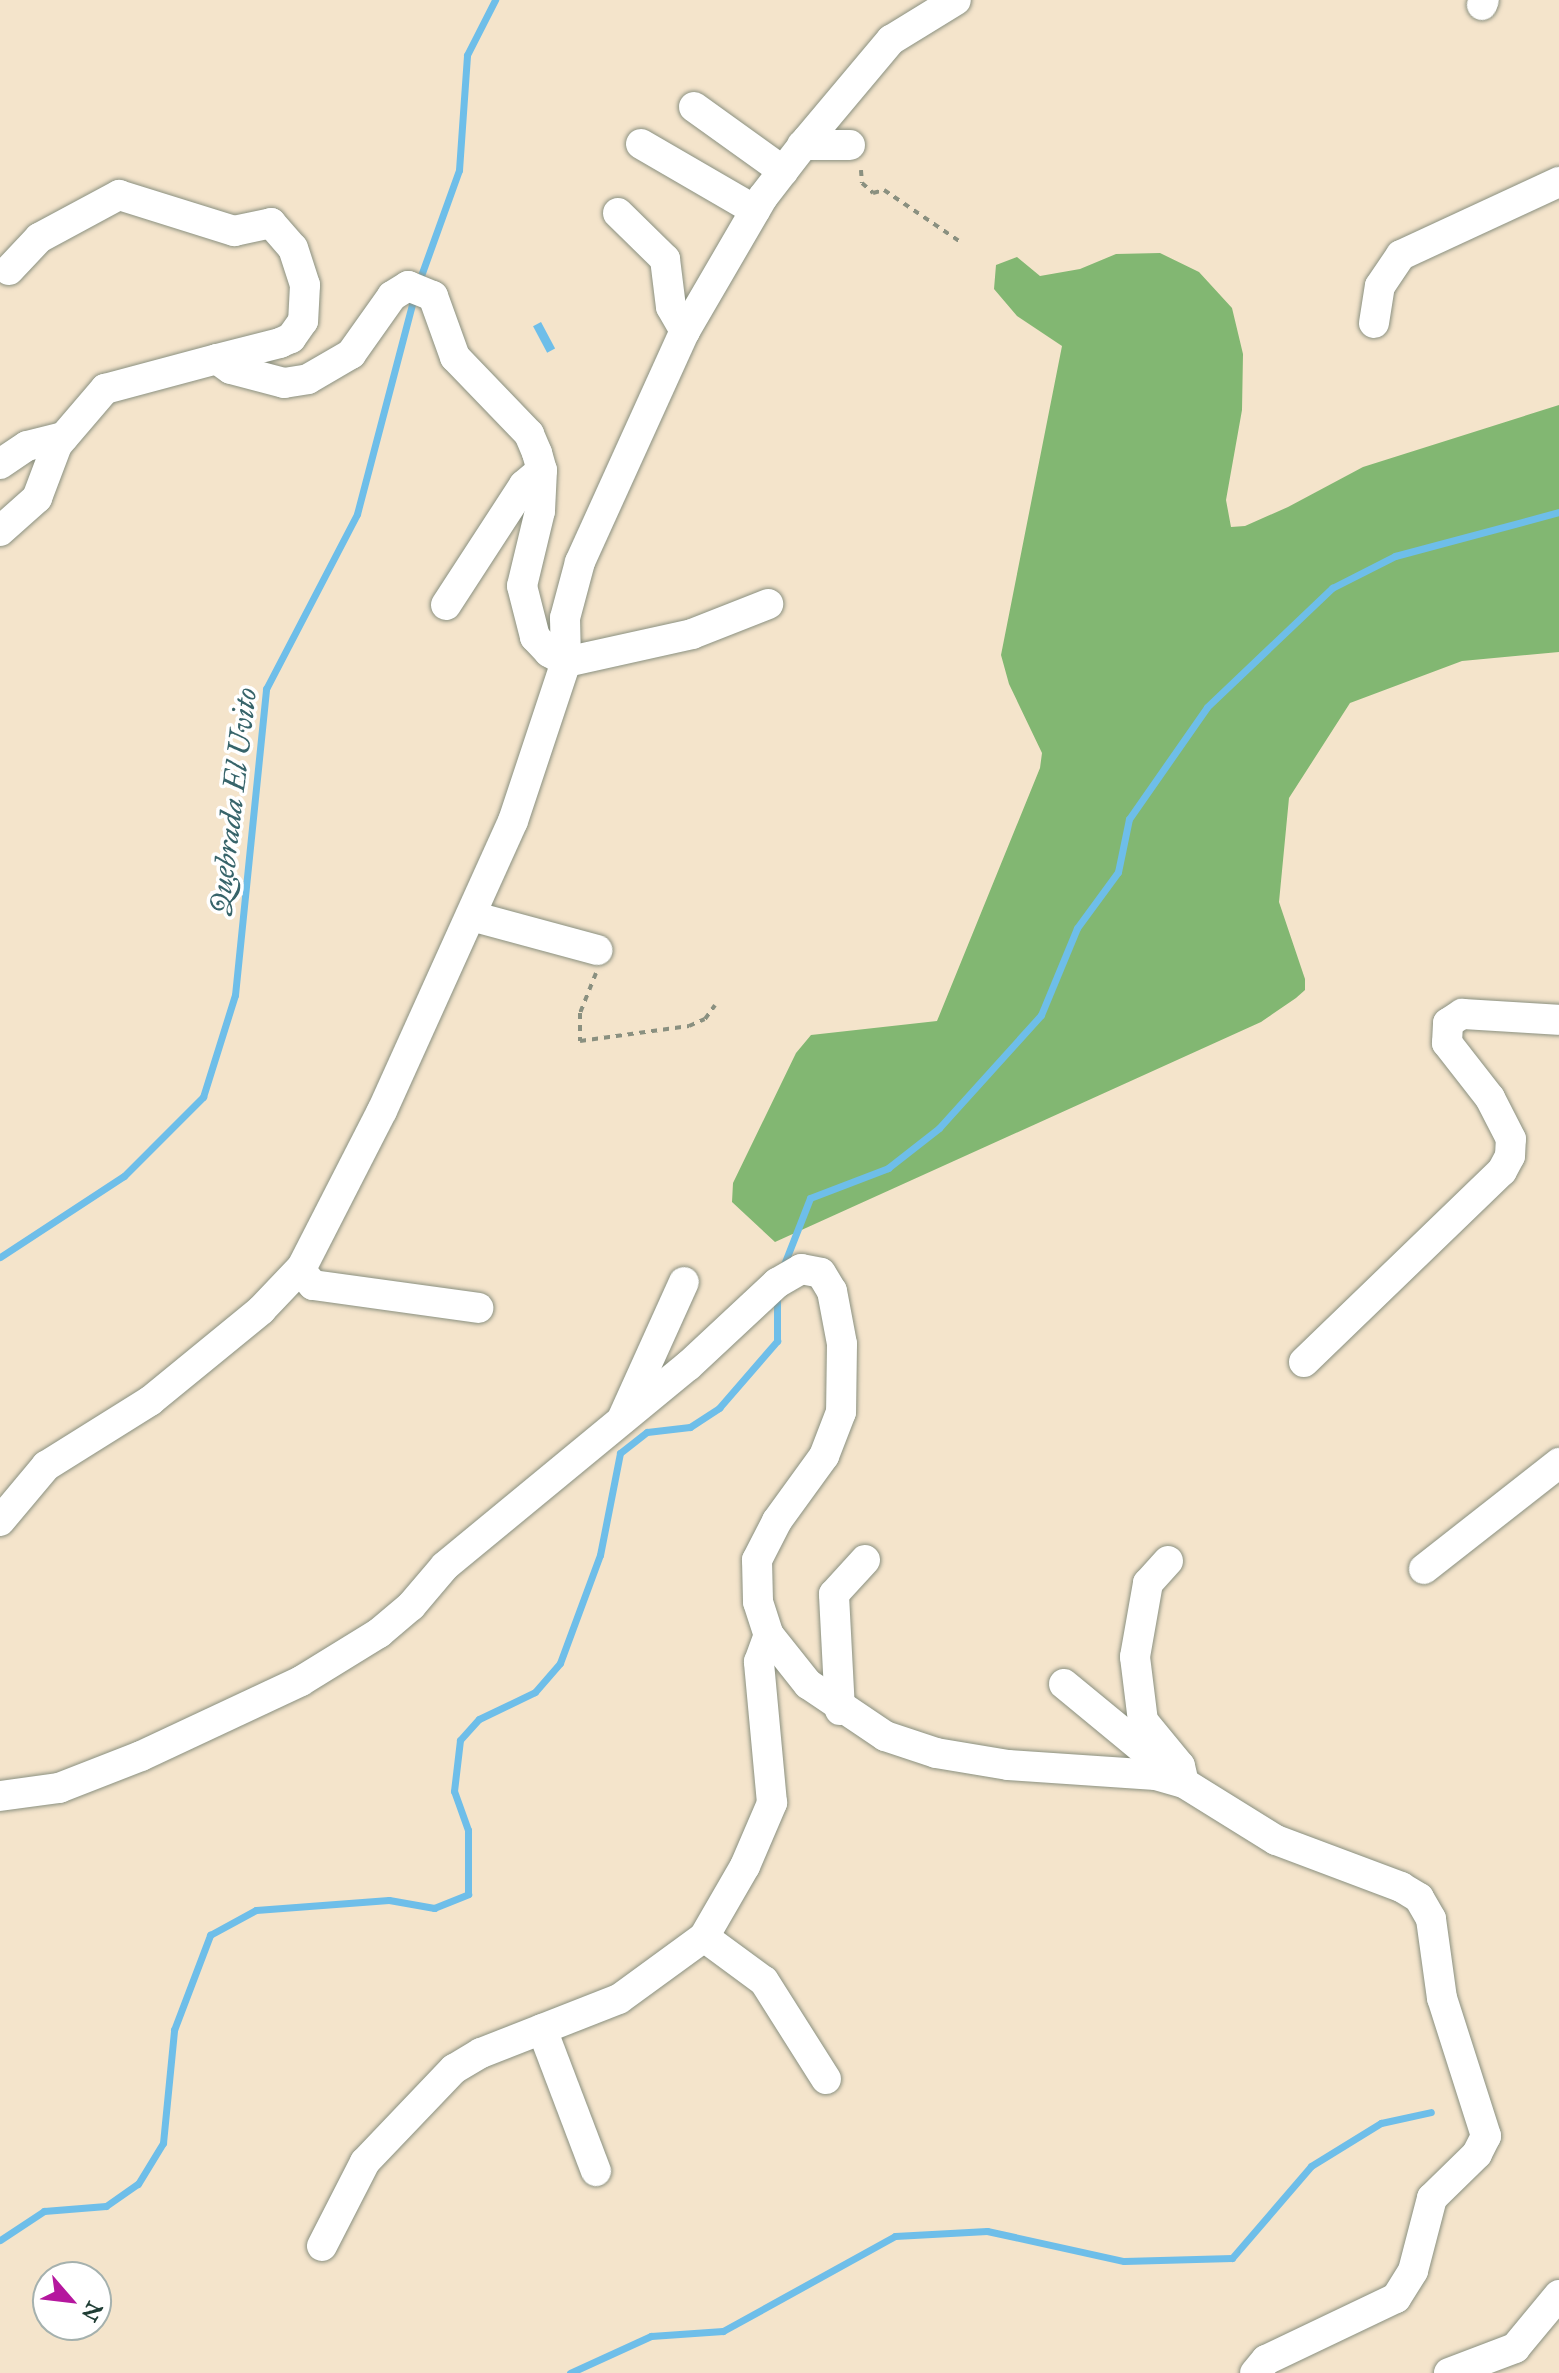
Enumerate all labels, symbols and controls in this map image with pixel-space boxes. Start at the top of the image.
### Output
water label: Quebrada El Uvito [201,686,265,916]
north arrow [32,2261,112,2341]
text: N [76,2297,108,2326]

